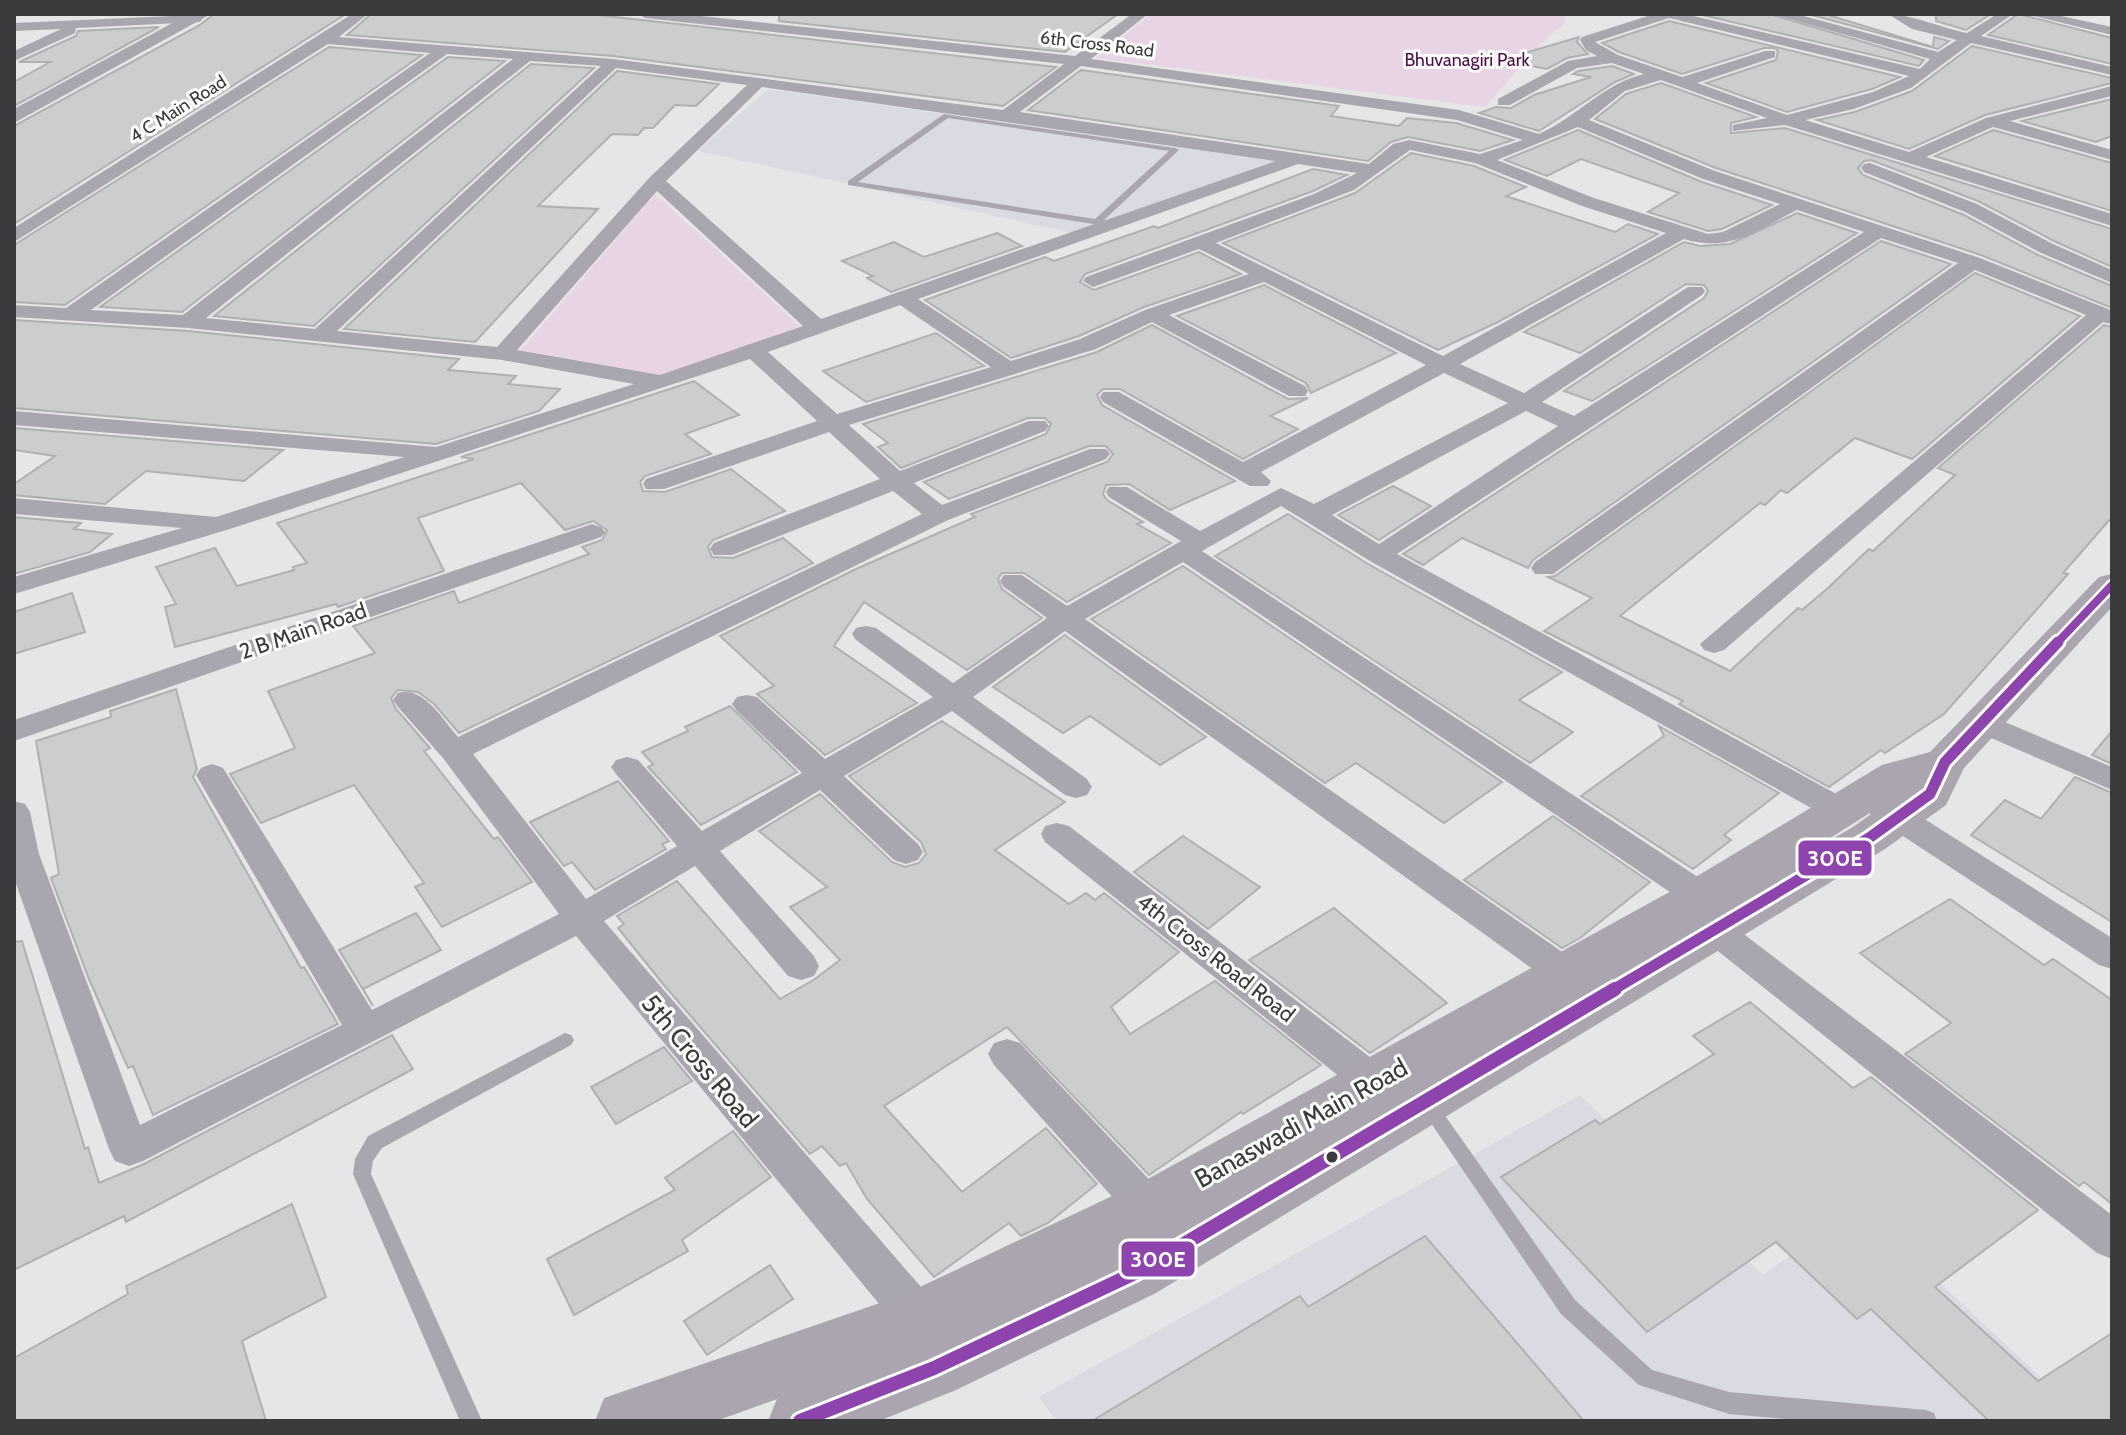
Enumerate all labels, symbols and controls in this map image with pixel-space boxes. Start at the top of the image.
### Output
street label: 6th Cross Road [1039,26,1155,62]
park label: Bhuvanagiri Park [1404,49,1530,71]
street label: 4 C Main Road [126,71,230,147]
street label: 2 B Main Road [236,597,370,665]
line badge: 300E [1797,839,1873,877]
text: 300E [1807,845,1863,872]
street label: 4th Cross Road Road [1132,888,1300,1028]
street label: 5th Cross Road [635,988,765,1134]
street label: Banaswadi Main Road [1189,1051,1413,1195]
unlabelled marker [1324,1149,1340,1165]
line badge: 300E [1120,1240,1196,1278]
text: 300E [1130,1246,1186,1273]

